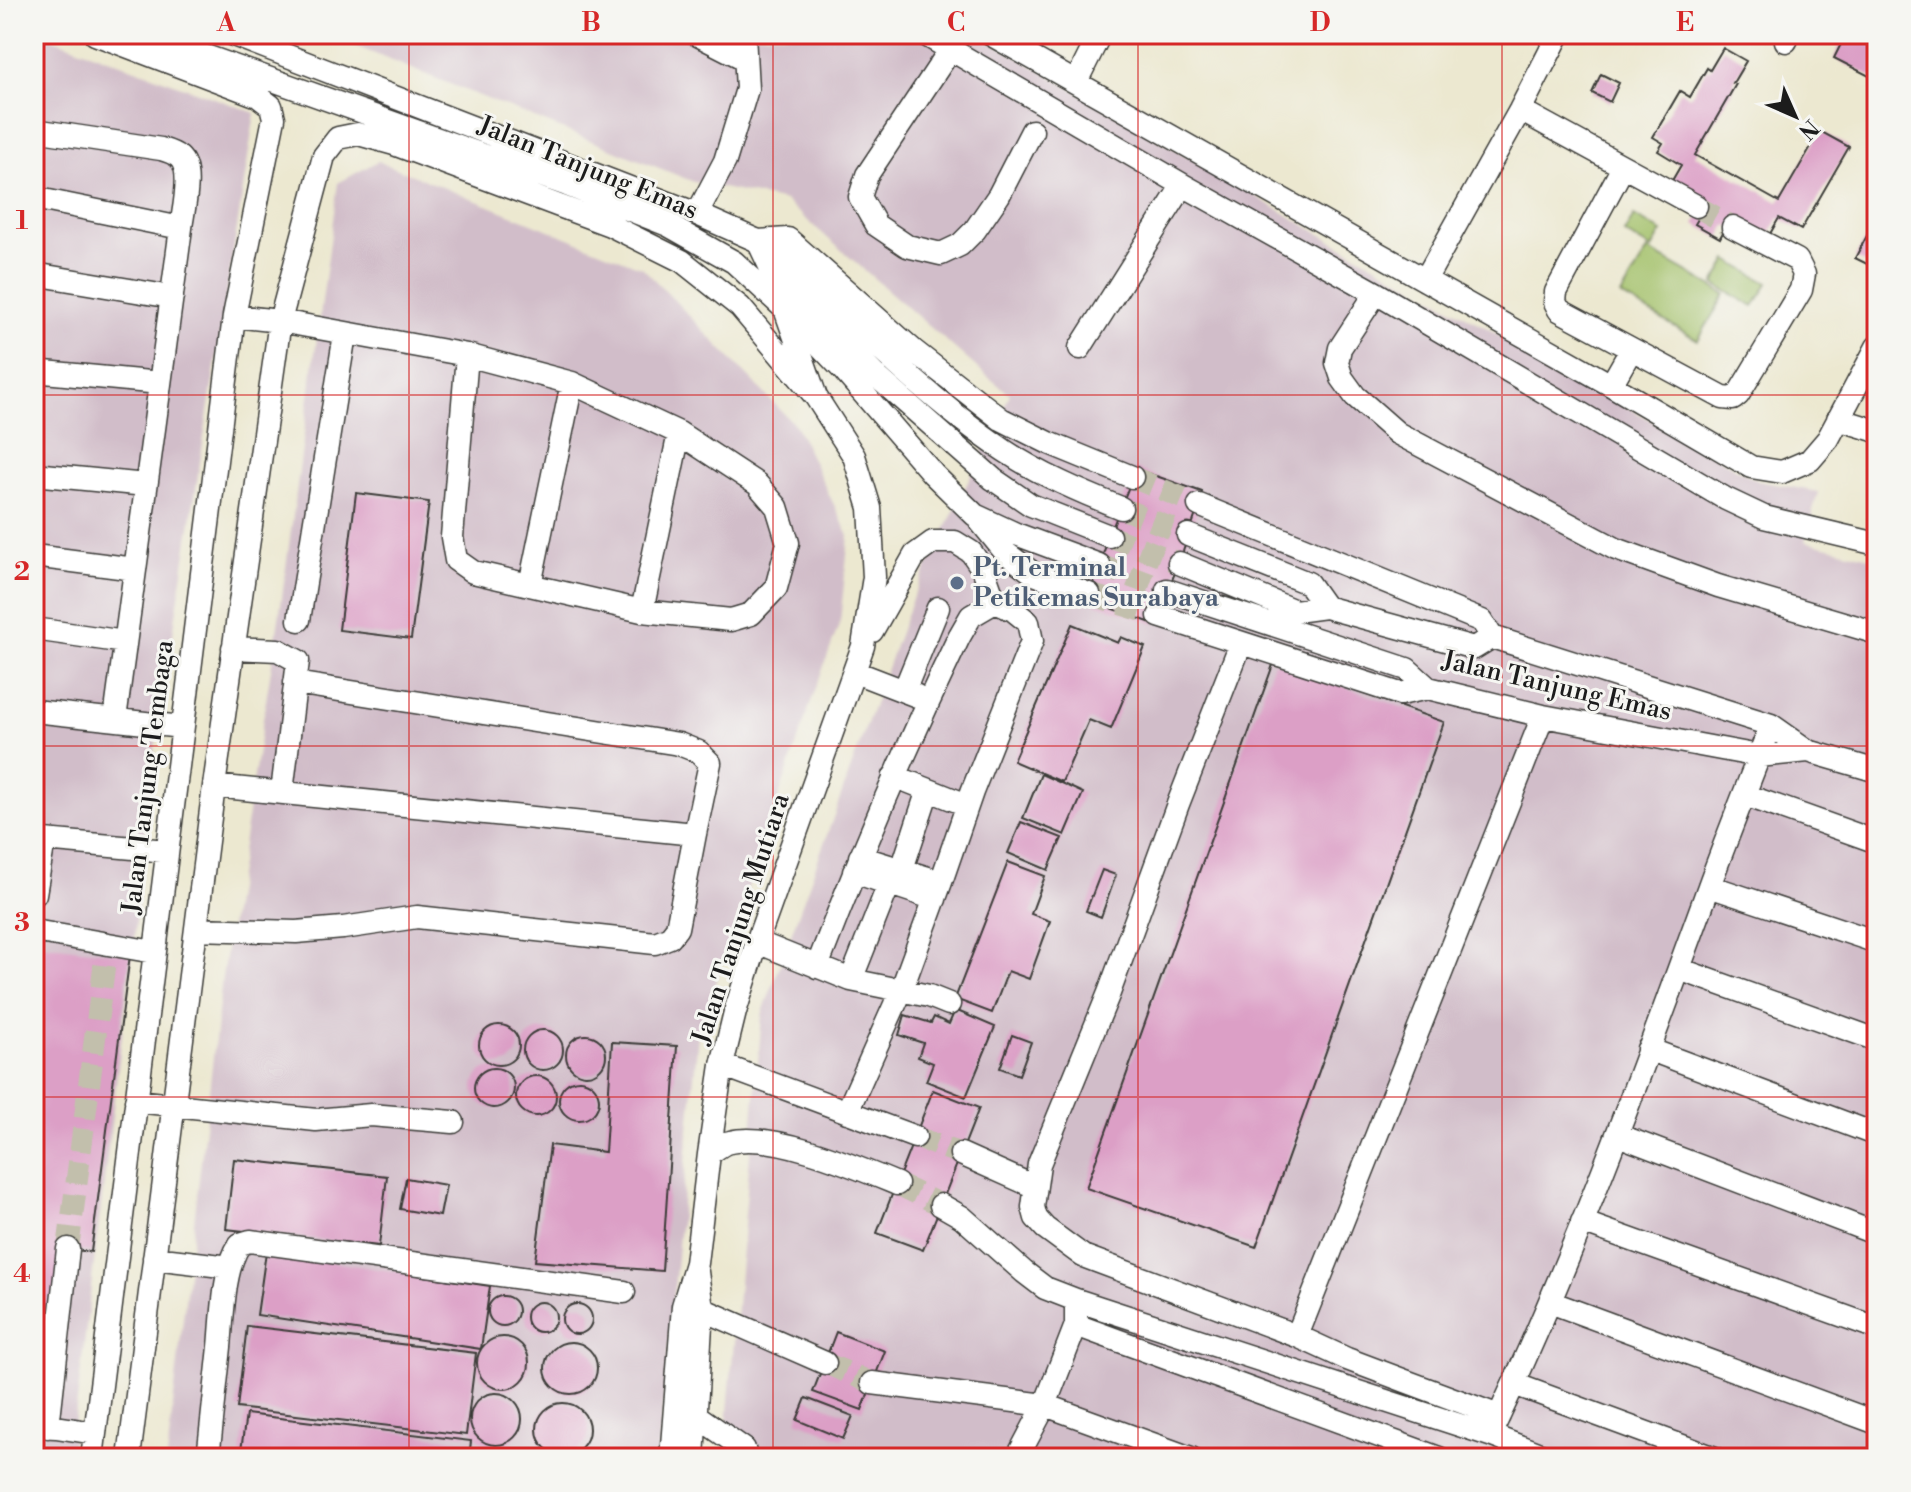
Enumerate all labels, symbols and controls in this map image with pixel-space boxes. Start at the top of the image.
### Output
text: A [216,7,236,39]
text: B [581,7,601,39]
text: C [947,7,965,39]
text: D [1310,7,1330,39]
text: E [1676,7,1694,39]
north arrow [1755,76,1835,156]
street label: Jalan Tanjung Emas [472,109,703,227]
text: N [1792,113,1824,145]
text: 1 [16,205,29,237]
place label: Pt. Terminal Petikemas Surabaya [973,552,1220,614]
text: 2 [14,556,30,588]
marker: Pt. Terminal Petikemas Surabaya [948,574,966,592]
street label: Jalan Tanjung Tembaga [115,638,181,917]
street label: Jalan Tanjung Emas [1438,644,1675,728]
street label: Jalan Tanjung Mutiara [685,789,797,1050]
text: 3 [14,907,30,939]
text: 4 [13,1258,31,1290]

